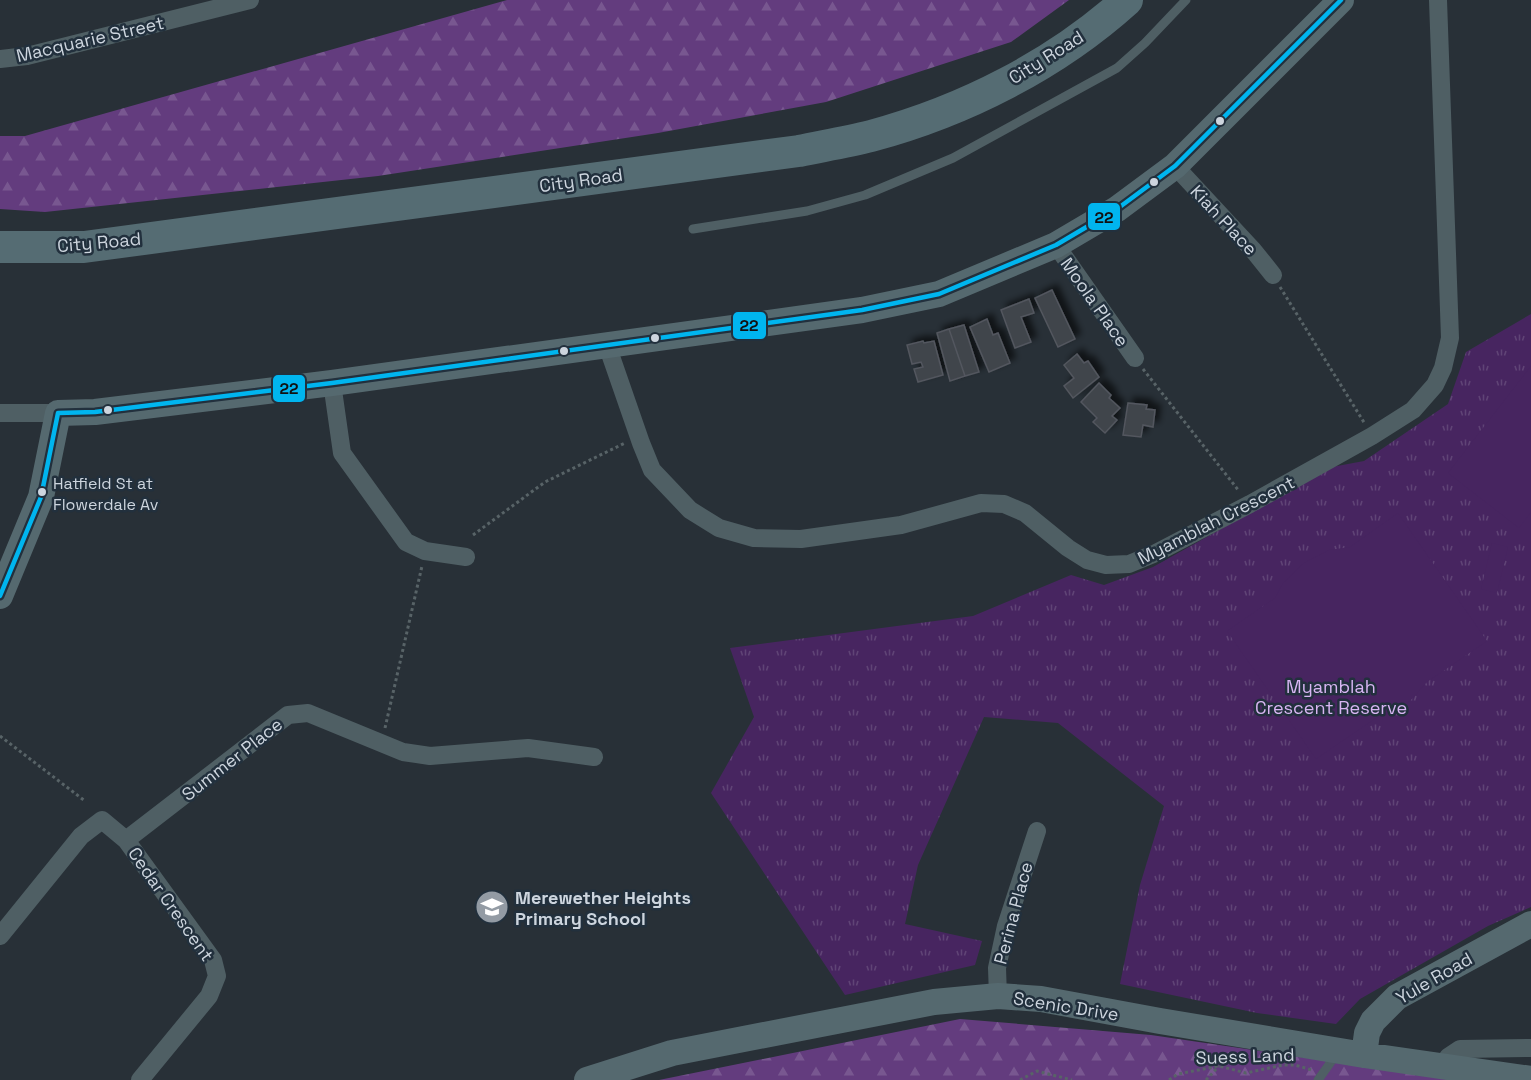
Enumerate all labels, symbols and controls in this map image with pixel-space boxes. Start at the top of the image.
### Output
street label: Macquarie Street [14,11,166,67]
street label: City Road [1004,25,1088,89]
unlabelled marker [1214,115,1226,127]
street label: City Road [538,163,624,197]
unlabelled marker [1148,176,1160,188]
street label: Kiah Place [1186,180,1262,260]
line badge: 22 [1087,202,1121,231]
text: 22 [1094,207,1114,228]
street label: City Road [56,227,142,257]
street label: Moola Place [1056,253,1134,351]
line badge: 22 [732,311,767,340]
text: 22 [739,315,759,336]
unlabelled marker [649,332,661,344]
unlabelled marker [558,345,570,357]
line badge: 22 [272,374,306,403]
text: 22 [279,378,299,399]
unlabelled marker [102,404,114,416]
street label: Myamblah Crescent [1134,470,1298,570]
place label: Hatfield St at Flowerdale Av [53,473,159,515]
marker: Hatfield St at Flowerdale Av [36,486,48,498]
park label: Myamblah Crescent Reserve [1255,675,1407,719]
street label: Summer Place [177,712,287,806]
street label: Cedar Crescent [123,842,219,966]
street label: Perina Place [988,859,1038,967]
place label: Merewether Heights Primary School [515,886,691,930]
school or university icon: Merewether Heights Primary School [474,889,510,925]
street label: Yule Road [1392,947,1476,1009]
street label: Scenic Drive [1012,986,1120,1026]
street label: Suess Land [1195,1043,1295,1069]

